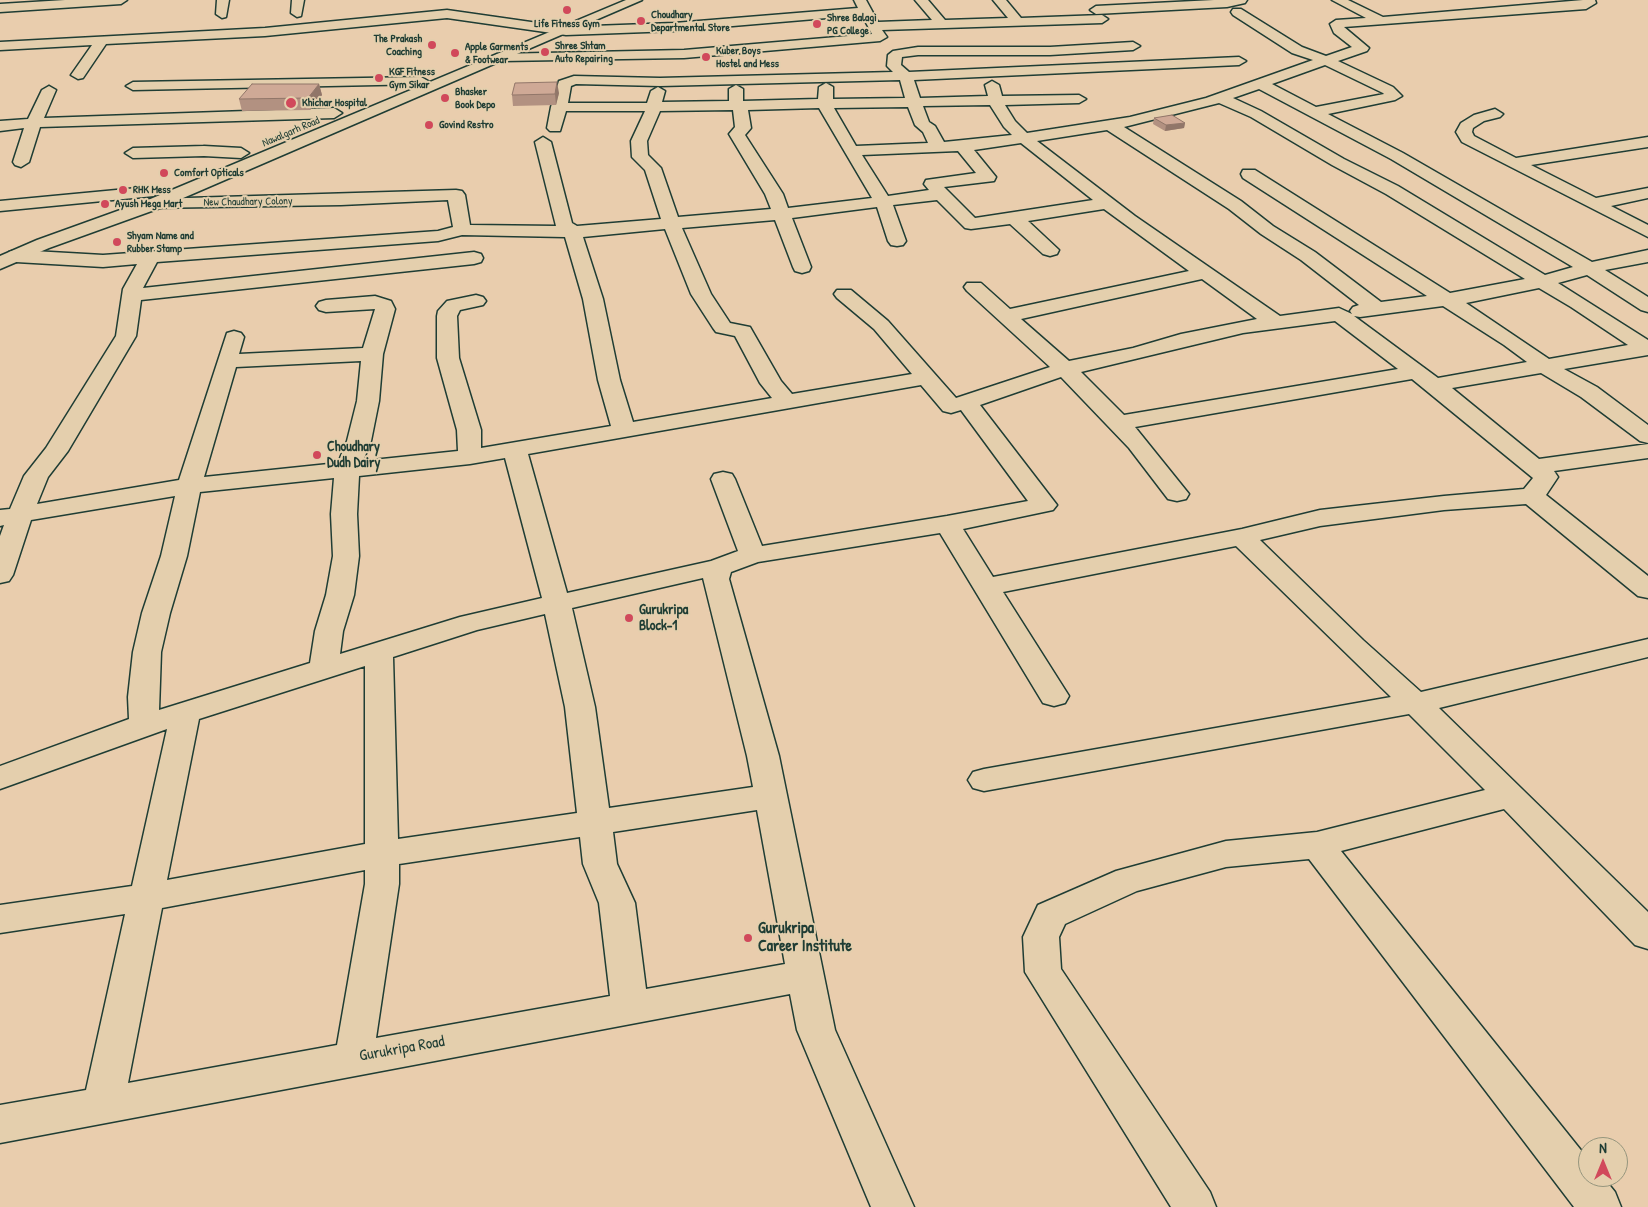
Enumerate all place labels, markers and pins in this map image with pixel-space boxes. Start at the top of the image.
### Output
marker: Life Fitness Gym [561,4,573,16]
place label: Choudhary Departmental Store [651,8,730,34]
place label: Shree Balagi PG College [827,11,877,37]
marker: Choudhary Departmental Store [635,15,647,27]
place label: Life Fitness Gym [534,17,600,31]
marker: Shree Balagi PG College [811,18,823,30]
place label: The Prakash Coaching [374,32,422,58]
marker: The Prakash Coaching [426,39,438,51]
place label: Shree Shtam Auto Repairing [555,39,613,65]
place label: Apple Garments & Footwear [465,40,528,66]
place label: Kuber Boys Hostel and Mess [716,44,779,70]
marker: Shree Shtam Auto Repairing [539,46,551,58]
marker: Apple Garments & Footwear [449,47,461,59]
marker: Kuber Boys Hostel and Mess [700,51,712,63]
place label: KGF Fitness Gym Sikar [389,65,435,91]
marker: KGF Fitness Gym Sikar [373,72,385,84]
place label: Bhasker Book Depo [455,85,495,111]
marker: Bhasker Book Depo [439,92,451,104]
marker: Khichar Hospital [284,96,298,110]
place label: Khichar Hospital [302,96,367,110]
place label: Govind Restro [439,118,493,132]
marker: Govind Restro [423,119,435,131]
place label: Comfort Opticals [174,166,244,180]
marker: Comfort Opticals [158,167,170,179]
place label: RHK Mess [133,183,171,197]
marker: RHK Mess [117,184,129,196]
place label: Ayush Mega Mart [115,197,182,211]
marker: Ayush Mega Mart [99,198,111,210]
place label: Shyam Name and Rubber Stamp [127,229,194,255]
marker: Shyam Name and Rubber Stamp [111,236,123,248]
place label: Choudhary Dudh Dairy [327,439,380,472]
marker: Choudhary Dudh Dairy [311,449,323,461]
place label: Gurukripa Block-1 [639,602,688,634]
marker: Gurukripa Block-1 [623,612,635,624]
place label: Gurukripa Career Institute [758,919,852,957]
marker: Gurukripa Career Institute [742,932,754,944]

